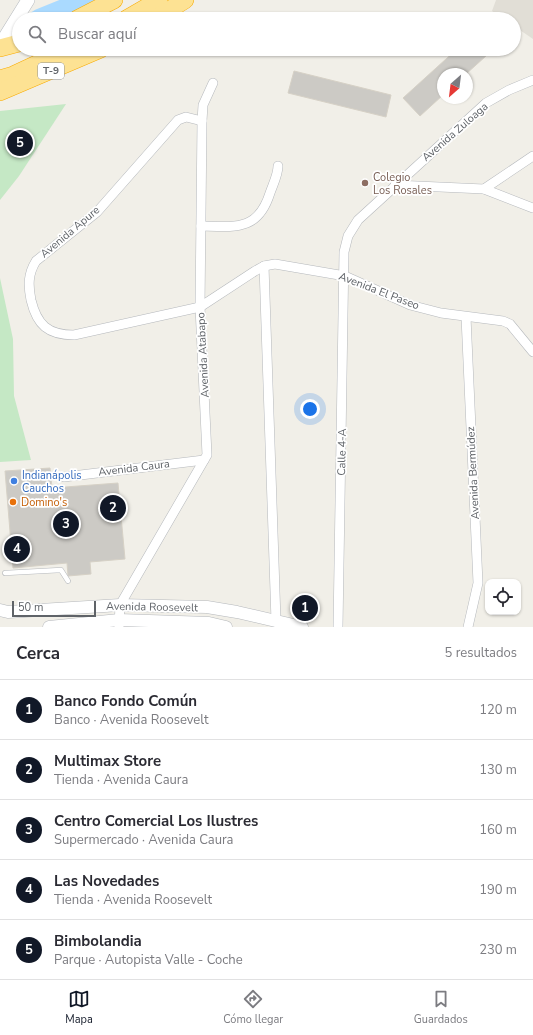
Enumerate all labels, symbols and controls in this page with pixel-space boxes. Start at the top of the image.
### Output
search box [12,12,521,56]
icon: search [26,23,48,45]
text: Buscar aquí [58,24,136,44]
road number: T-9 [38,63,64,79]
north arrow [437,68,473,104]
street label: Avenida Zuloaga [419,99,491,165]
pin: 5 [7,128,33,158]
place label: Colegio Los Rosales [373,170,432,198]
marker: Colegio Los Rosales [360,178,370,188]
street label: Avenida Apure [37,203,103,261]
street label: Avenida El Paseo [336,269,422,313]
street label: Avenida Atabapo [193,312,213,398]
your location [300,399,320,419]
street label: Avenida Bermúdez [463,426,483,520]
street label: Calle 4-A [334,428,350,476]
street label: Avenida Caura [97,456,171,480]
place label: Indianápolis Cauchos [22,468,82,496]
marker: Indianápolis Cauchos [9,476,19,486]
pin: 2 [100,493,126,523]
place label: Domino's [21,495,67,510]
marker: Domino's [8,497,18,507]
pin: 3 [53,509,79,539]
pin: 4 [4,534,30,564]
map controls [485,579,521,615]
button: locate [485,579,521,615]
pin: 1 [292,593,318,623]
scale bar [12,599,96,618]
street label: Avenida Roosevelt [106,599,198,615]
text: 50 m [18,600,43,615]
text: Cerca [16,642,60,665]
text: 5 resultados [445,644,517,662]
text: Banco Fondo Común [54,691,197,711]
text: 1 [25,701,33,719]
text: 120 m [479,701,517,719]
text: Banco · Avenida Roosevelt [54,711,209,729]
text: Multimax Store [54,751,161,771]
text: 2 [25,761,33,779]
text: 130 m [479,761,517,779]
text: Tienda · Avenida Caura [54,771,188,789]
text: Centro Comercial Los Ilustres [54,811,258,831]
text: 3 [25,821,33,839]
text: 160 m [479,821,517,839]
text: Supermercado · Avenida Caura [54,831,233,849]
text: Las Novedades [54,871,159,891]
text: 4 [25,881,33,899]
text: 190 m [479,881,517,899]
text: Tienda · Avenida Roosevelt [54,891,212,909]
text: Bimbolandia [54,931,142,951]
text: 5 [25,941,33,959]
text: 230 m [479,941,517,959]
text: Parque · Autopista Valle - Coche [54,951,243,969]
tab: Mapa [65,988,93,1027]
tab: Cómo llegar [223,988,283,1027]
tab: Guardados [414,988,468,1027]

